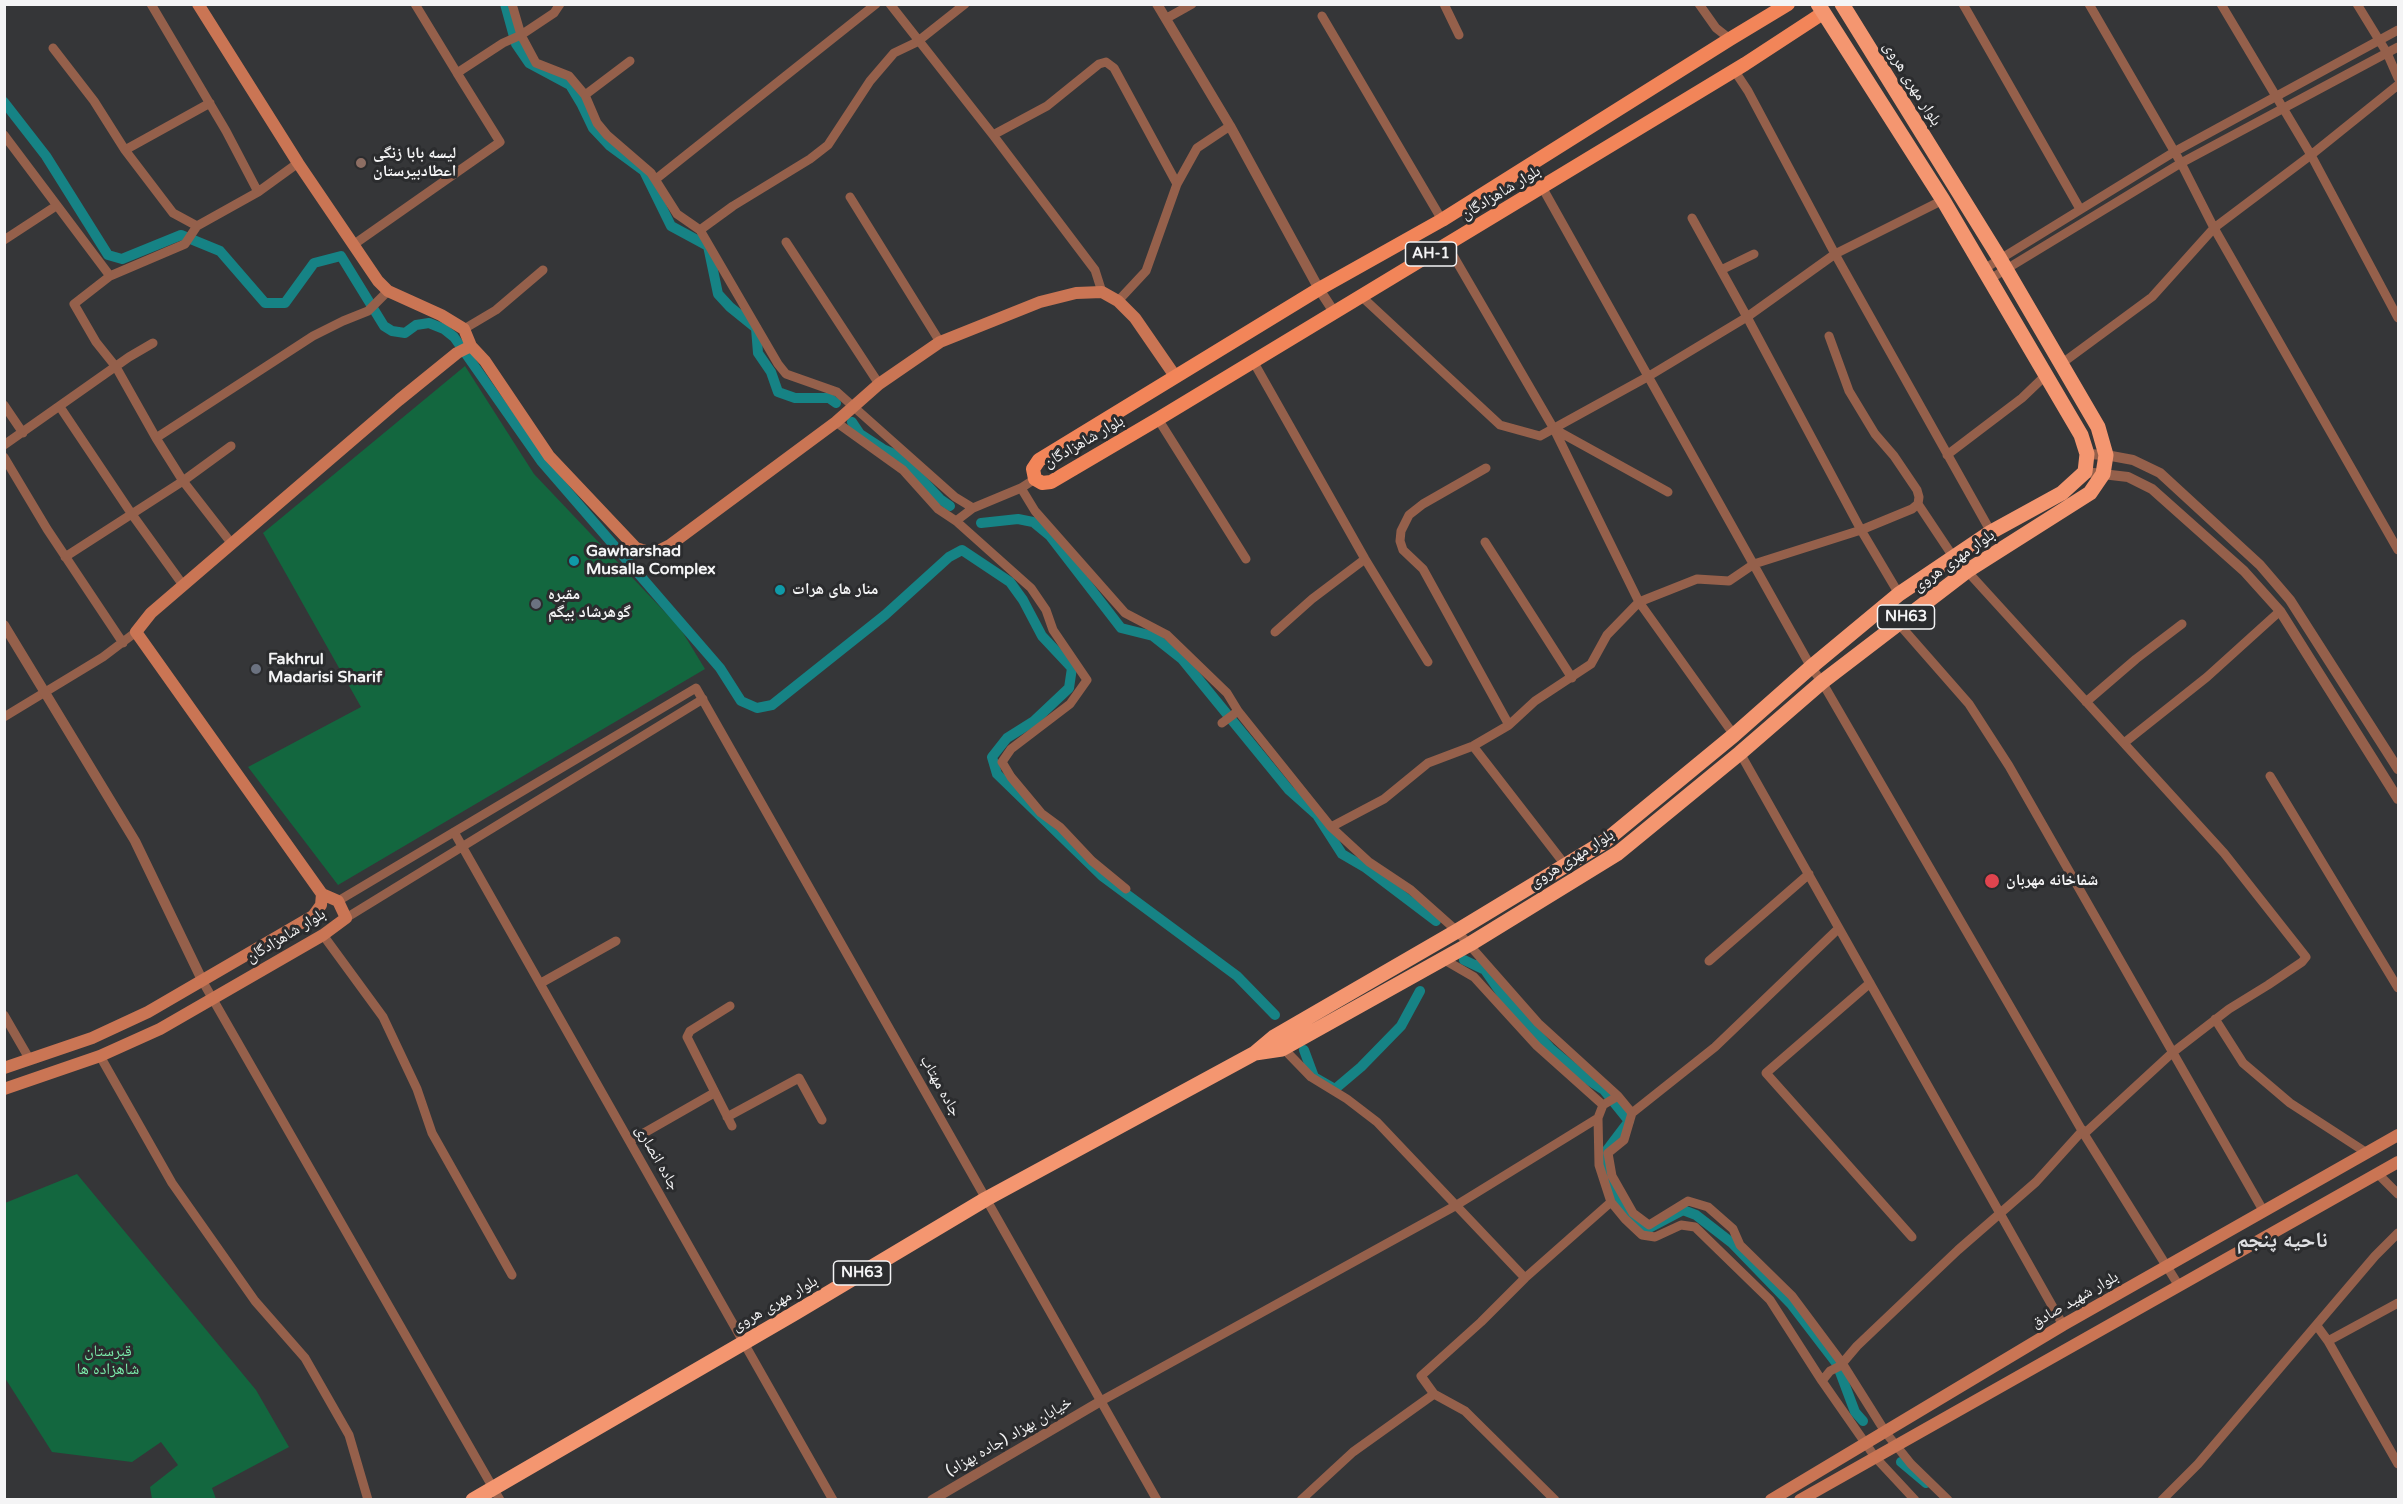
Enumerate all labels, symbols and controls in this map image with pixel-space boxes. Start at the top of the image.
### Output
street label: بلوار مهری هروی [1878,38,1946,130]
place label: لیسه بابا زنگی اعطادبیرستان [373,144,456,182]
marker: لیسه بابا زنگی اعطادبیرستان [354,156,368,170]
street label: بلوار شاهزادگان [1458,162,1544,224]
road number: AH-1 [1406,242,1456,266]
street label: بلوار شاهزادگان [1040,411,1128,473]
street label: بلوار مهری هروی [1909,526,1999,596]
place label: Gawharshad Musalla Complex [586,542,716,580]
marker: Gawharshad Musalla Complex [567,554,581,568]
place label: منار های هرات [792,580,878,600]
marker: منار های هرات [773,583,787,597]
place label: مقبره گوهرشاد بیگم [548,585,631,623]
marker: مقبره گوهرشاد بیگم [529,597,543,611]
road number: NH63 [1878,605,1934,629]
place label: Fakhrul Madarisi Sharif [268,650,382,688]
marker: Fakhrul Madarisi Sharif [249,662,263,676]
street label: بلوار مهری هروی [1526,825,1618,893]
place label: شفاخانه مهربان [2006,871,2098,891]
marker: شفاخانه مهربان [1983,872,2001,890]
street label: بلوار شاهزادگان [243,905,329,967]
street label: جاده مهتاب [915,1052,965,1120]
street label: جاده انصاری [631,1122,683,1194]
district label: ناحیه پنجم [2236,1228,2328,1254]
road number: NH63 [834,1261,890,1285]
street label: بلوار شهید صادق [2028,1267,2122,1333]
street label: بلوار مهری هروی [729,1272,821,1336]
park label: قبرستان شاهزاده ها [77,1342,139,1380]
street label: خیابان بهزاد (جاده بهزاد) [943,1393,1075,1481]

